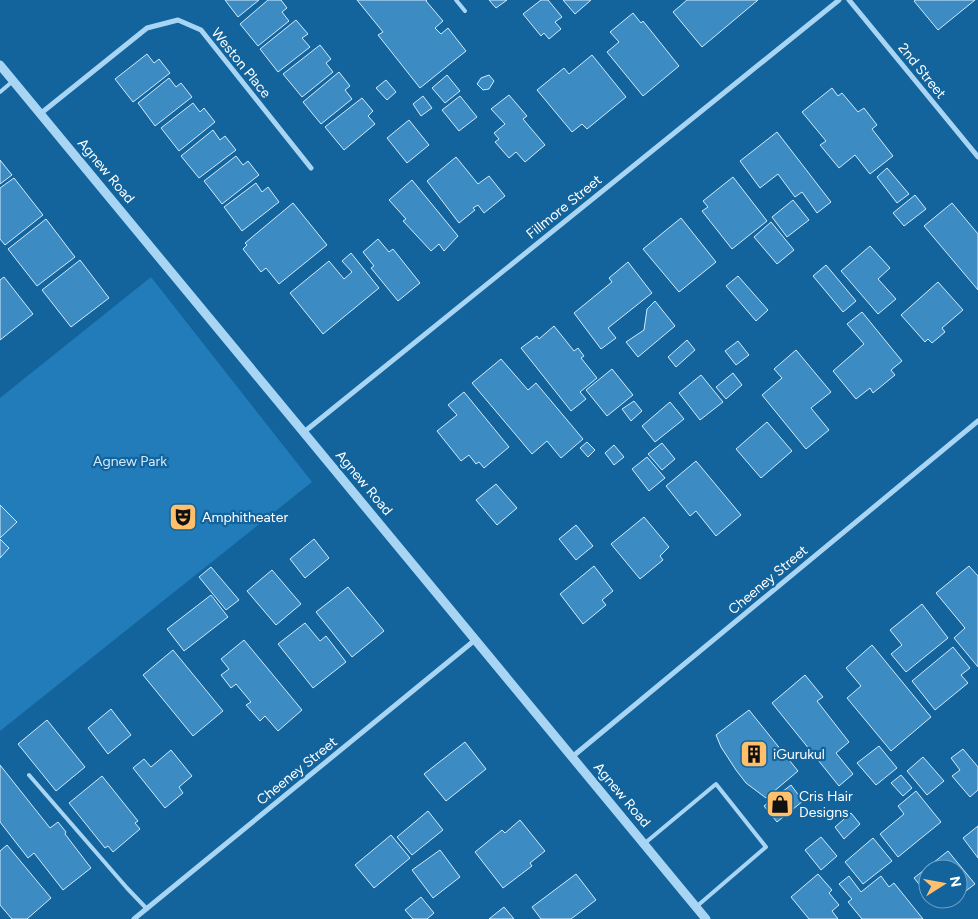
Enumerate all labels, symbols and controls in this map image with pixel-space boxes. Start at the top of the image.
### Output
street label: Weston Place [208,25,275,102]
street label: 2nd Street [894,40,950,102]
street label: Agnew Road [74,135,138,207]
street label: Fillmore Street [523,171,605,243]
street label: Agnew Road [332,447,396,519]
park label: Agnew Park [93,453,167,470]
theatre icon: Amphitheater [168,502,198,532]
place label: Amphitheater [202,509,289,526]
street label: Cheeney Street [725,542,811,618]
street label: Cheeney Street [253,733,341,809]
building icon: iGurukul [739,739,769,769]
place label: iGurukul [773,746,825,763]
street label: Agnew Road [590,759,654,831]
place label: Cris Hair Designs [799,788,853,821]
shop icon: Cris Hair Designs [765,789,795,819]
north arrow [918,859,968,909]
text: N [946,875,965,889]

